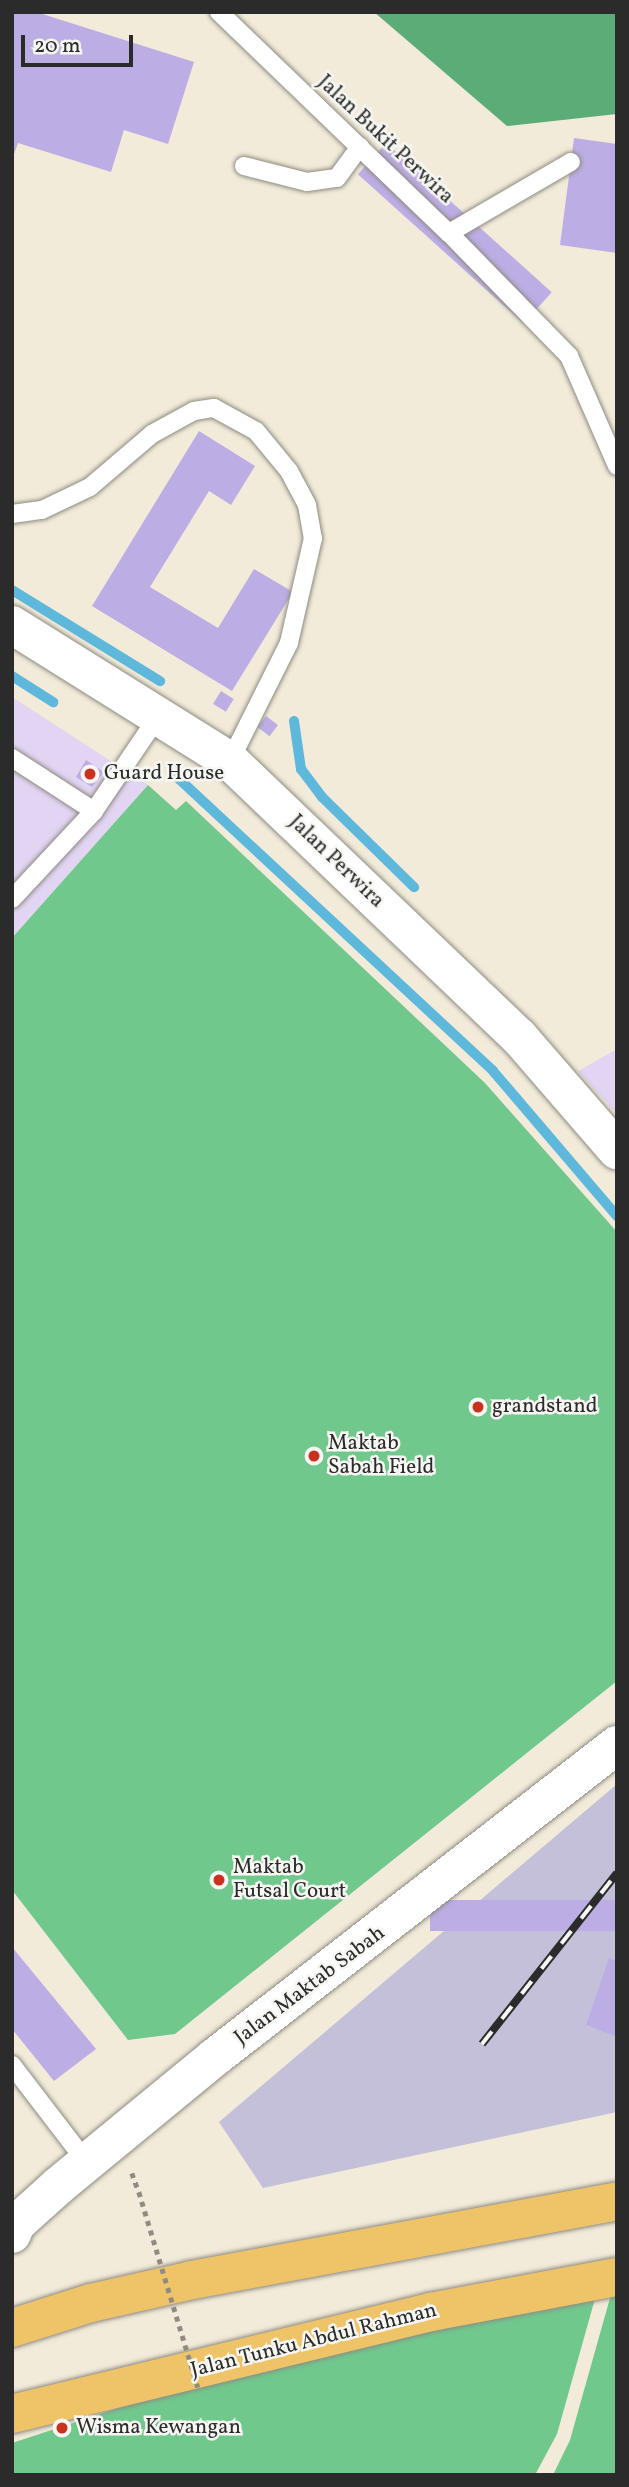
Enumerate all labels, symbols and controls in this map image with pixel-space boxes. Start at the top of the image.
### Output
scale bar [24,21,136,65]
text: 20 m [34,32,80,61]
street label: Jalan Bukit Perwira [312,70,458,210]
place label: Guard House [104,761,224,787]
marker: Guard House [82,766,98,782]
street label: Jalan Perwira [283,810,389,914]
place label: grandstand [492,1394,598,1420]
marker: grandstand [470,1399,486,1415]
place label: Maktab Sabah Field [328,1431,434,1481]
marker: Maktab Sabah Field [306,1448,322,1464]
place label: Maktab Futsal Court [233,1855,346,1905]
marker: Maktab Futsal Court [211,1872,227,1888]
street label: Jalan Maktab Sabah [230,1921,390,2051]
street label: Jalan Tunku Abdul Rahman [188,2298,440,2384]
place label: Wisma Kewangan [76,2415,241,2441]
marker: Wisma Kewangan [54,2420,70,2436]

